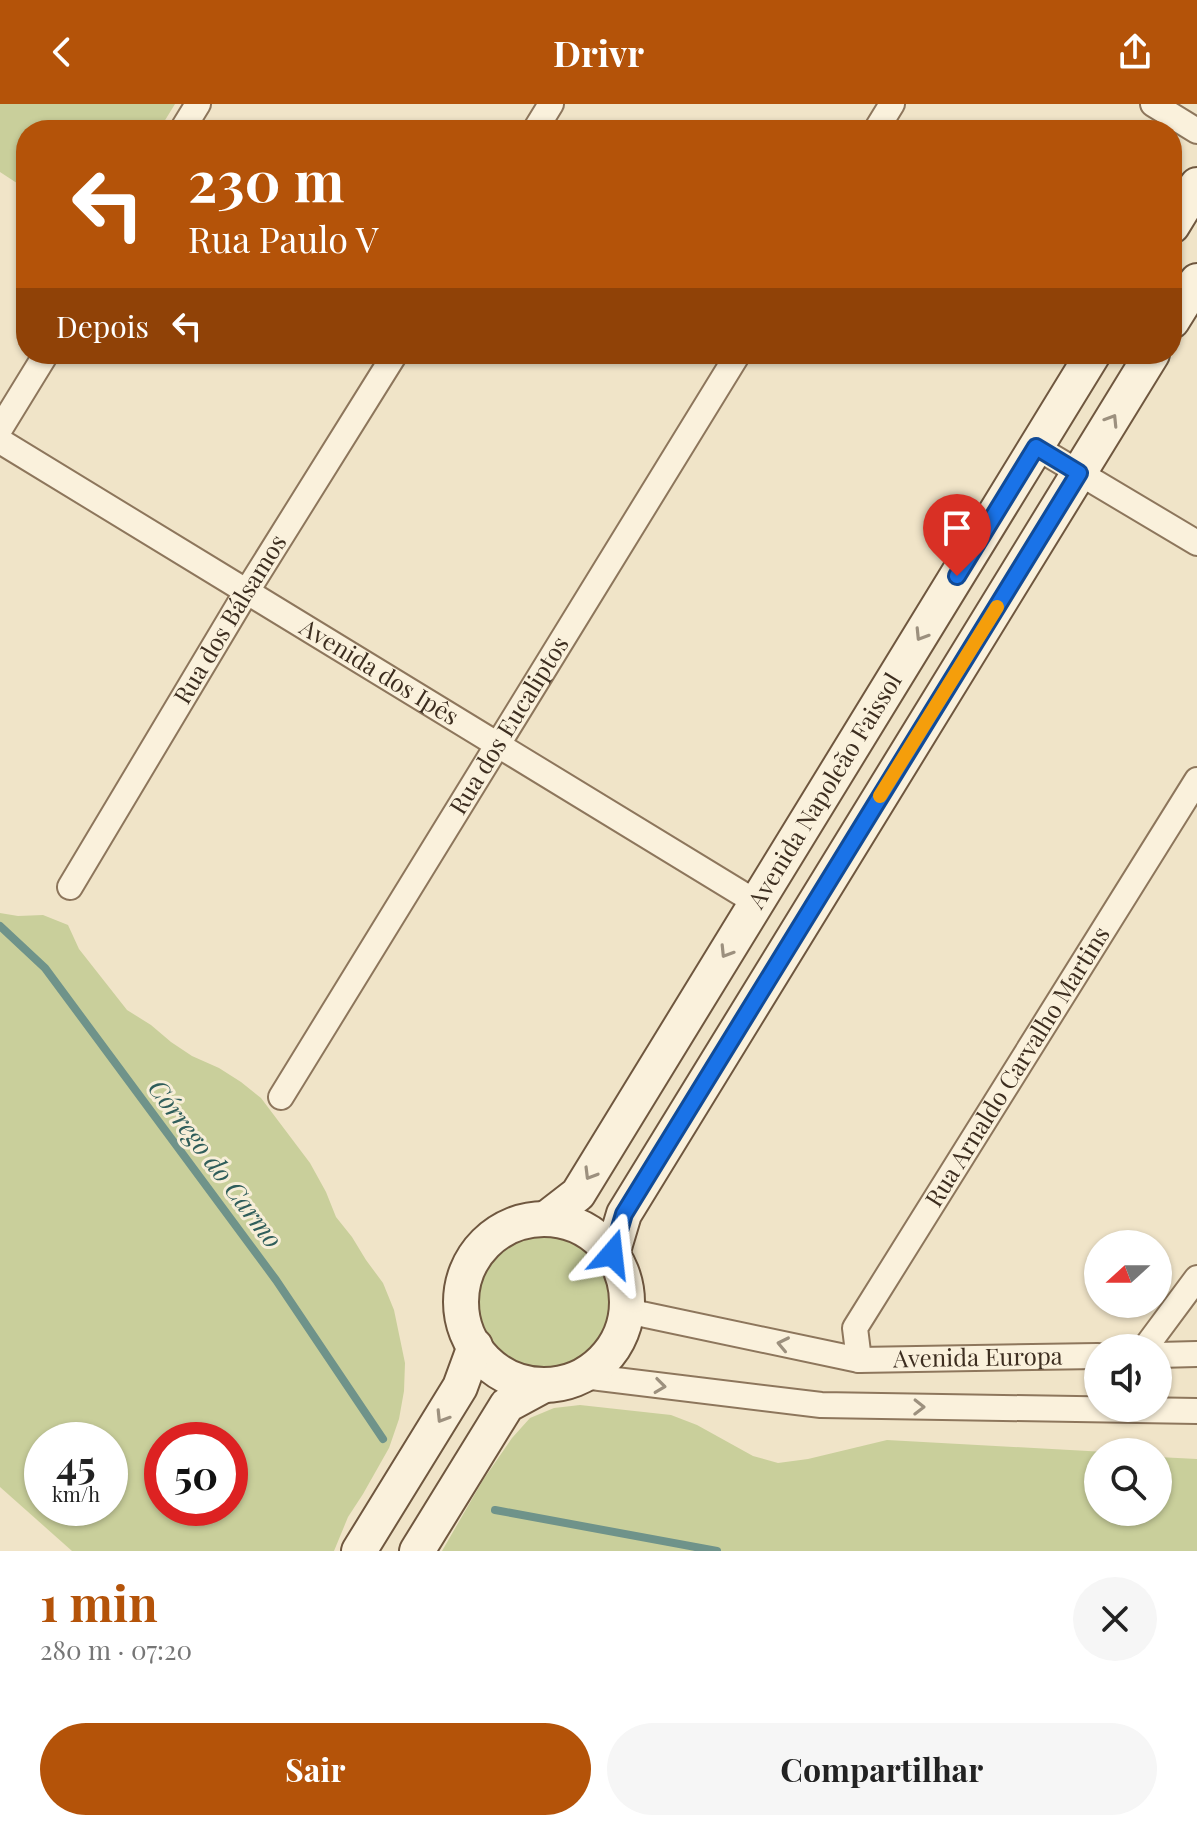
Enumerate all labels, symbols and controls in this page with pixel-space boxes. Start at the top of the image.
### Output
text: Drivr [553,28,644,76]
icon: back [40,30,84,74]
icon: share [1113,30,1157,74]
text: 230 m [188,142,344,217]
icon: left [56,152,160,256]
text: Rua Paulo V [188,214,378,262]
icon: left [165,304,209,348]
text: Depois [56,306,149,346]
one-way arrow [1102,414,1117,428]
pin [923,494,991,576]
icon: arrive [935,506,979,550]
street label: Rua dos Bálsamos [165,528,292,709]
street label: Avenida dos Ipês [294,609,465,731]
one-way arrow [915,626,930,641]
street label: Rua dos Eucaliptos [441,630,575,820]
street label: Avenida Napoleão Faissol [739,666,908,914]
street label: Rua Arnaldo Carvalho Martins [917,920,1116,1212]
one-way arrow [721,944,736,958]
water label: Córrego do Carmo [141,1071,291,1255]
one-way arrow [584,1165,600,1180]
position arrow [570,1212,654,1296]
north arrow [1084,1230,1172,1318]
map controls [1084,1230,1172,1526]
button: sound [1084,1334,1172,1422]
one-way arrow [776,1336,790,1353]
street label: Avenida Europa [892,1339,1063,1373]
one-way arrow [654,1377,667,1394]
one-way arrow [913,1398,926,1416]
one-way arrow [436,1408,451,1423]
speed limit sign: 50 [144,1422,248,1526]
text: 45 [56,1437,96,1490]
button: search [1084,1438,1172,1526]
text: km/h [52,1480,100,1507]
text: 1 min [40,1570,158,1634]
button: close [1073,1577,1157,1661]
text: 280 m · 07:20 [40,1632,192,1667]
button: Sair [40,1723,591,1815]
button: Compartilhar [607,1723,1157,1815]

